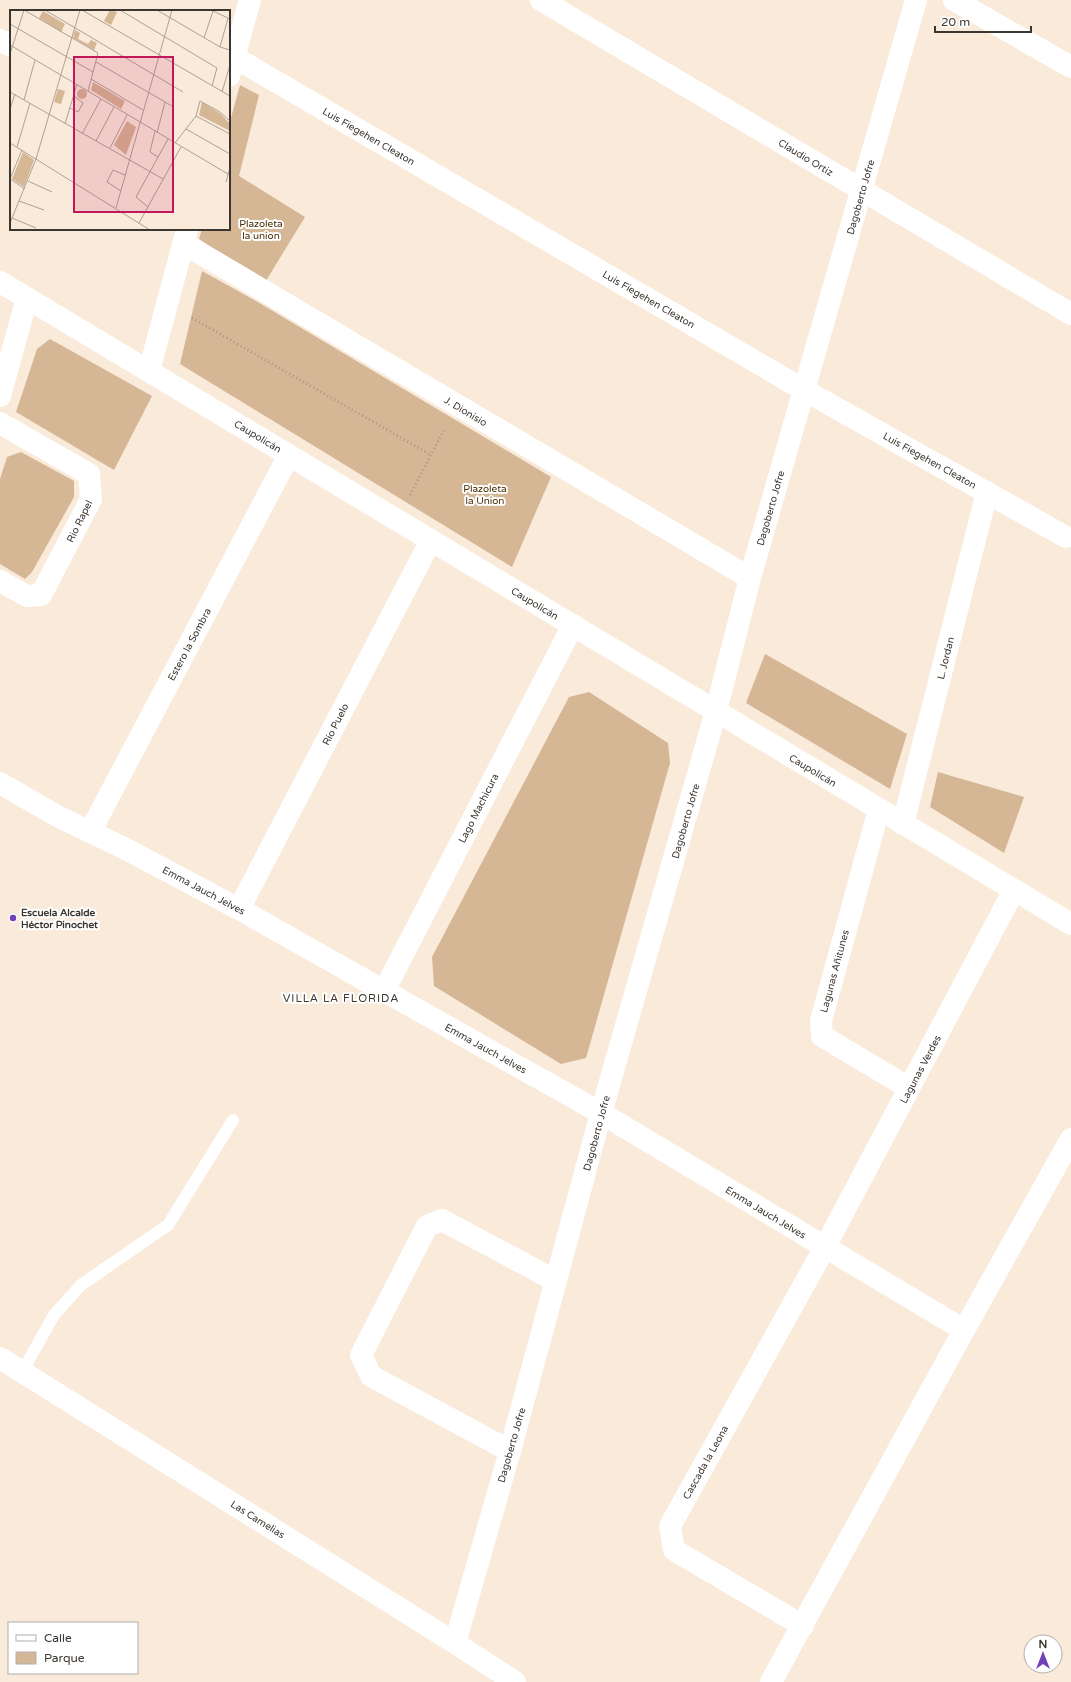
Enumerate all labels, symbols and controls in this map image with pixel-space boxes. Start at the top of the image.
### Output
scale bar [935,8,1031,34]
inset map [10,10,230,230]
text: 20 m [941,15,970,29]
street label: Luis Fiegehen Cleaton [320,105,417,168]
street label: Claudio Ortiz [776,137,835,179]
street label: Dagoberto Jofre [845,158,878,236]
park label: Plazoleta la union [239,218,283,242]
street label: Luis Fiegehen Cleaton [600,268,697,331]
street label: J. Dionisio [442,394,489,429]
street label: Caupolicán [232,418,283,456]
street label: Luis Fiegehen Cleaton [881,430,978,492]
street label: Dagoberto Jofre [755,469,788,547]
park label: Plazoleta la Union [463,483,507,507]
street label: Rio Rapel [65,498,95,545]
street label: Caupolicán [509,585,560,623]
street label: Estero la Sombra [166,606,214,683]
street label: L. Jordan [935,636,957,681]
street label: Río Puelo [320,702,352,747]
street label: Caupolicán [787,752,838,790]
street label: Lago Machicura [456,772,502,845]
street label: Dagoberto Jofre [670,782,703,860]
street label: Emma Jauch Jelves [160,864,247,918]
place label: Escuela Alcalde Héctor Pinochet [21,907,98,931]
marker: Escuela Alcalde Héctor Pinochet [8,913,18,923]
street label: Lagunas Añitunes [818,928,852,1014]
district label: VILLA LA FLORIDA [283,992,399,1005]
street label: Emma Jauch Jelves [442,1021,529,1076]
street label: Lagunas Verdes [898,1033,944,1106]
street label: Dagoberto Jofre [581,1094,613,1172]
street label: Emma Jauch Jelves [723,1184,808,1242]
street label: Dagoberto Jofre [496,1406,529,1484]
street label: Cascada la Leona [681,1423,731,1502]
street label: Las Camelias [228,1498,287,1541]
legend [8,1622,138,1674]
text: Calle [44,1631,72,1645]
north arrow [1023,1634,1063,1674]
text: N [1039,1638,1047,1651]
text: Parque [44,1651,85,1665]

